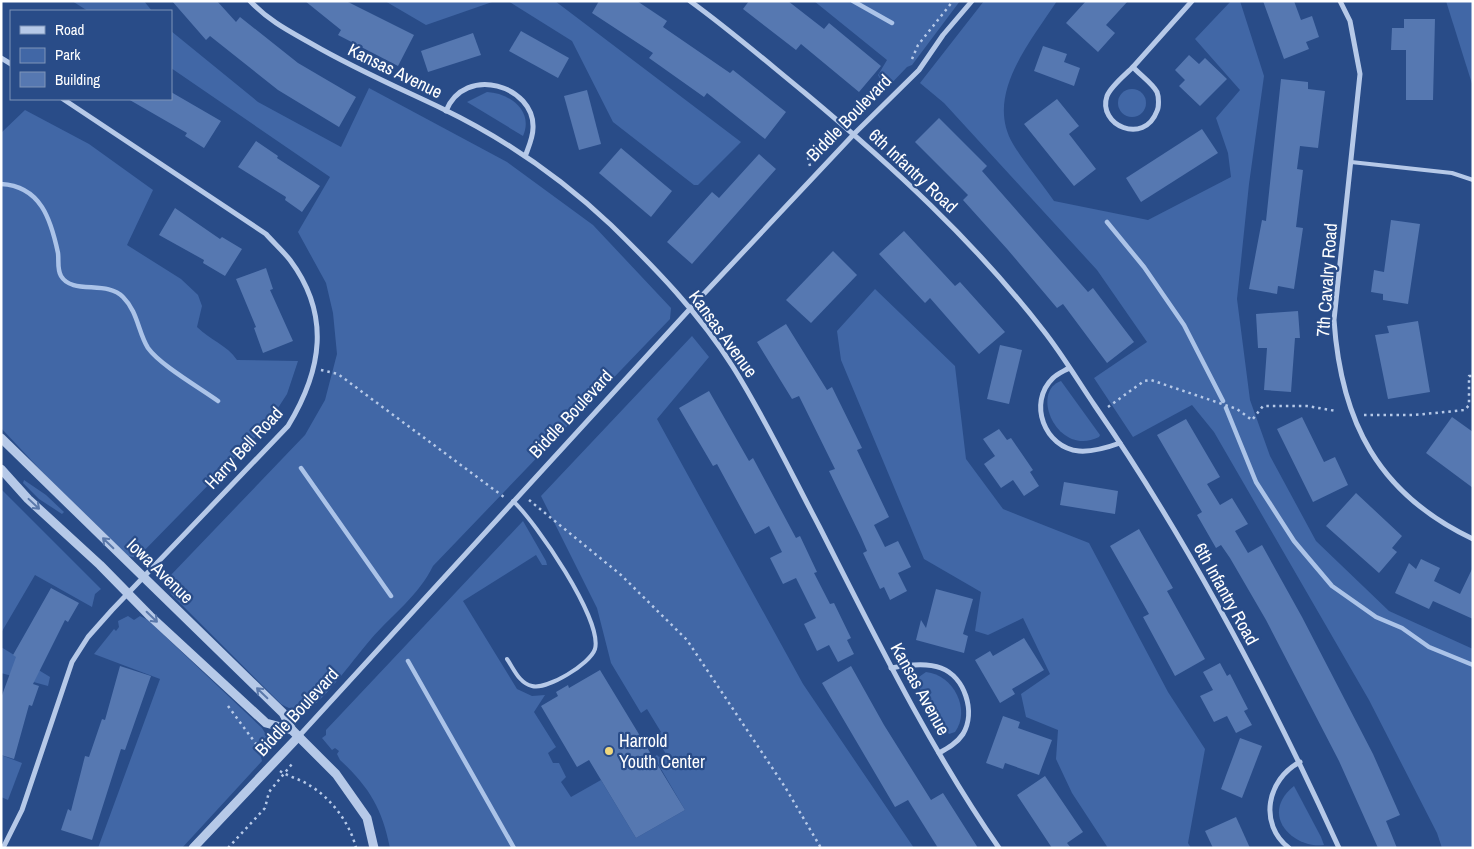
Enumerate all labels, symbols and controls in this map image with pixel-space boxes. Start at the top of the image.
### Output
legend [10,10,172,100]
text: Road [55,19,84,40]
street label: Kansas Avenue [344,37,447,104]
text: Park [55,44,81,65]
text: Building [55,69,100,90]
street label: Biddle Boulevard [801,69,897,167]
street label: 6th Infantry Road [863,123,963,218]
street label: 7th Cavalry Road [1310,222,1343,338]
street label: Kansas Avenue [683,285,764,382]
street label: Biddle Boulevard [523,364,618,463]
street label: Harry Bell Road [199,401,288,494]
one-way arrow [28,498,41,510]
street label: Iowa Avenue [121,532,199,609]
one-way arrow [102,537,115,549]
street label: 6th Infantry Road [1188,538,1265,649]
one-way arrow [145,611,158,623]
street label: Kansas Avenue [885,638,956,740]
street label: Biddle Boulevard [249,662,344,761]
one-way arrow [256,687,268,699]
place label: Harrold Youth Center [619,728,705,774]
marker: Harrold Youth Center [603,745,615,757]

